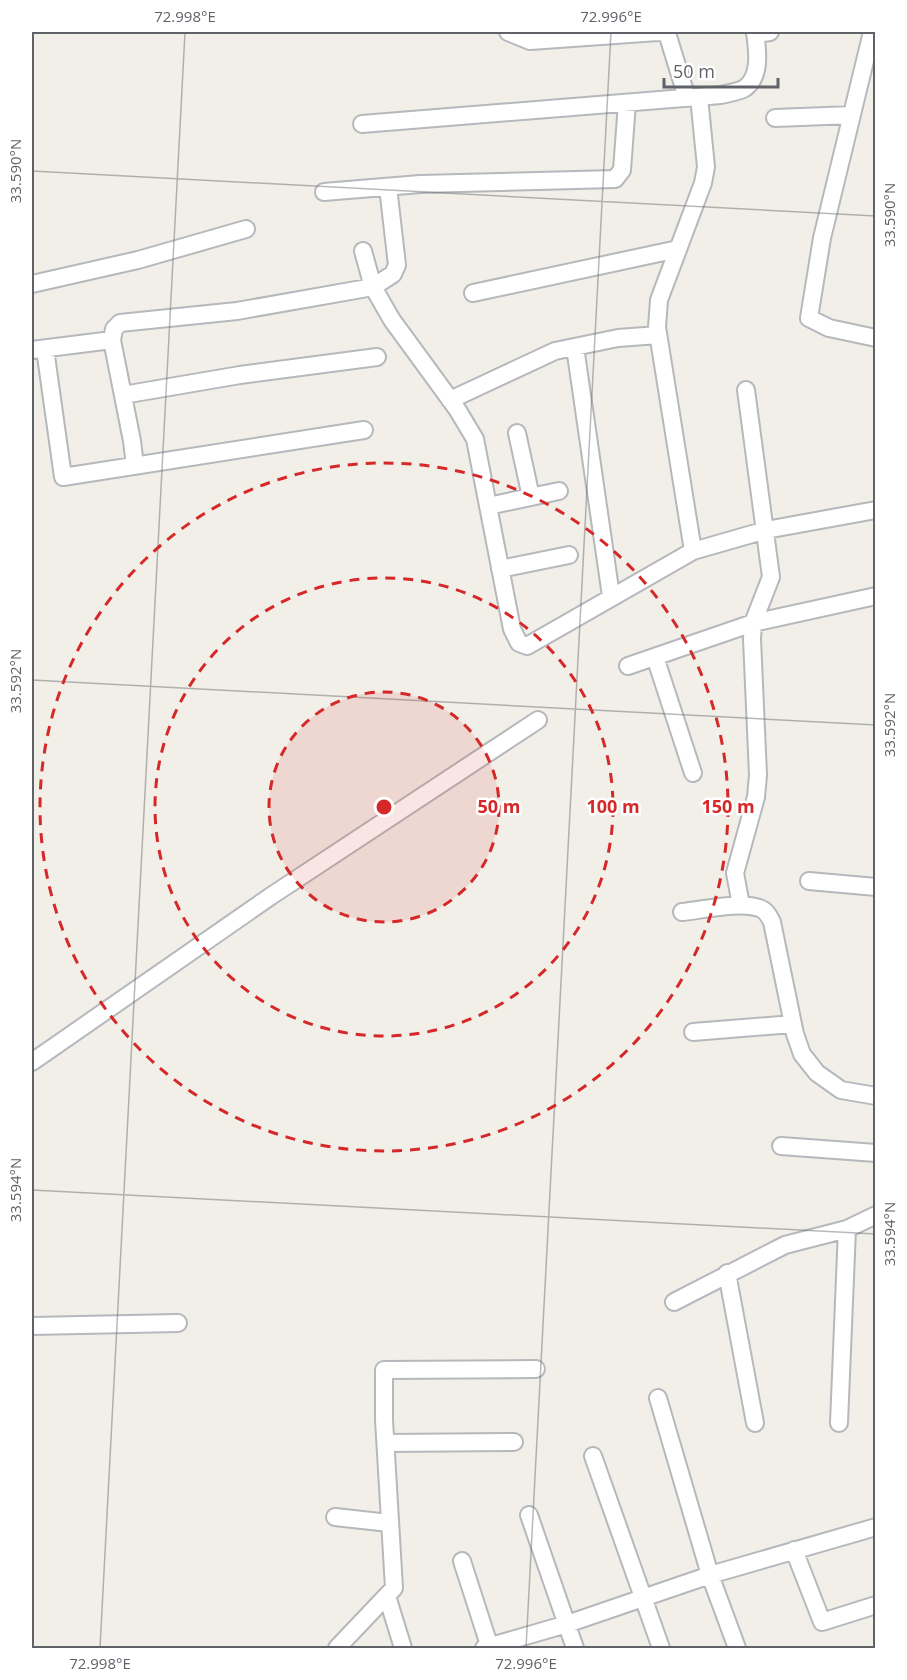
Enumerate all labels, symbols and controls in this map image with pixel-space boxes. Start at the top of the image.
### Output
text: 72.998°E [154,6,216,26]
text: 72.996°E [580,6,642,26]
scale bar [664,51,778,89]
text: 50 m [673,59,715,83]
text: 33.590°N [5,139,25,203]
text: 33.590°N [879,183,899,247]
text: 33.592°N [5,649,25,713]
text: 33.592°N [879,693,899,757]
text: 50 m [478,794,520,818]
text: 100 m [586,794,640,818]
text: 150 m [701,794,755,818]
centre of rings [374,797,394,817]
text: 33.594°N [5,1158,25,1222]
text: 33.594°N [879,1202,899,1266]
text: 72.998°E [69,1653,131,1673]
text: 72.996°E [495,1653,557,1673]

